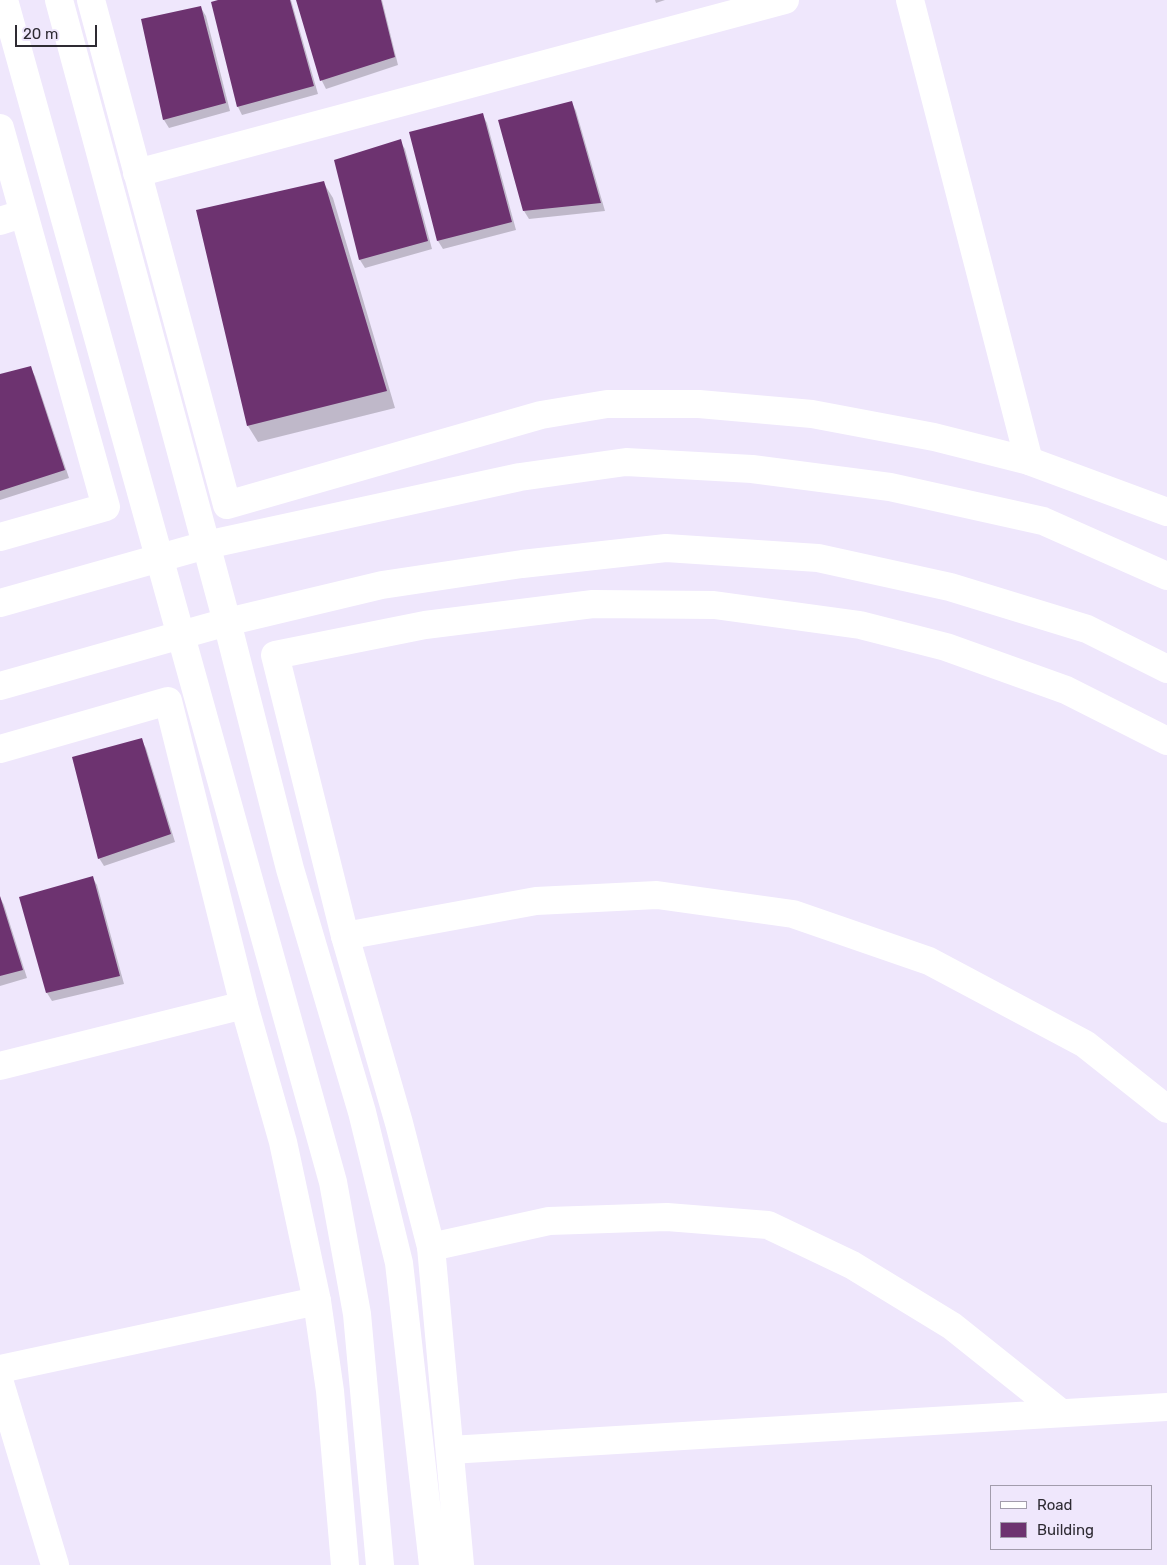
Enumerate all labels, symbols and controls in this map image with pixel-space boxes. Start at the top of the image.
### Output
scale bar [18,15,100,47]
text: 20 m [23,25,58,43]
legend [990,1485,1152,1550]
text: Road [1037,1496,1073,1514]
text: Building [1037,1521,1094,1539]

